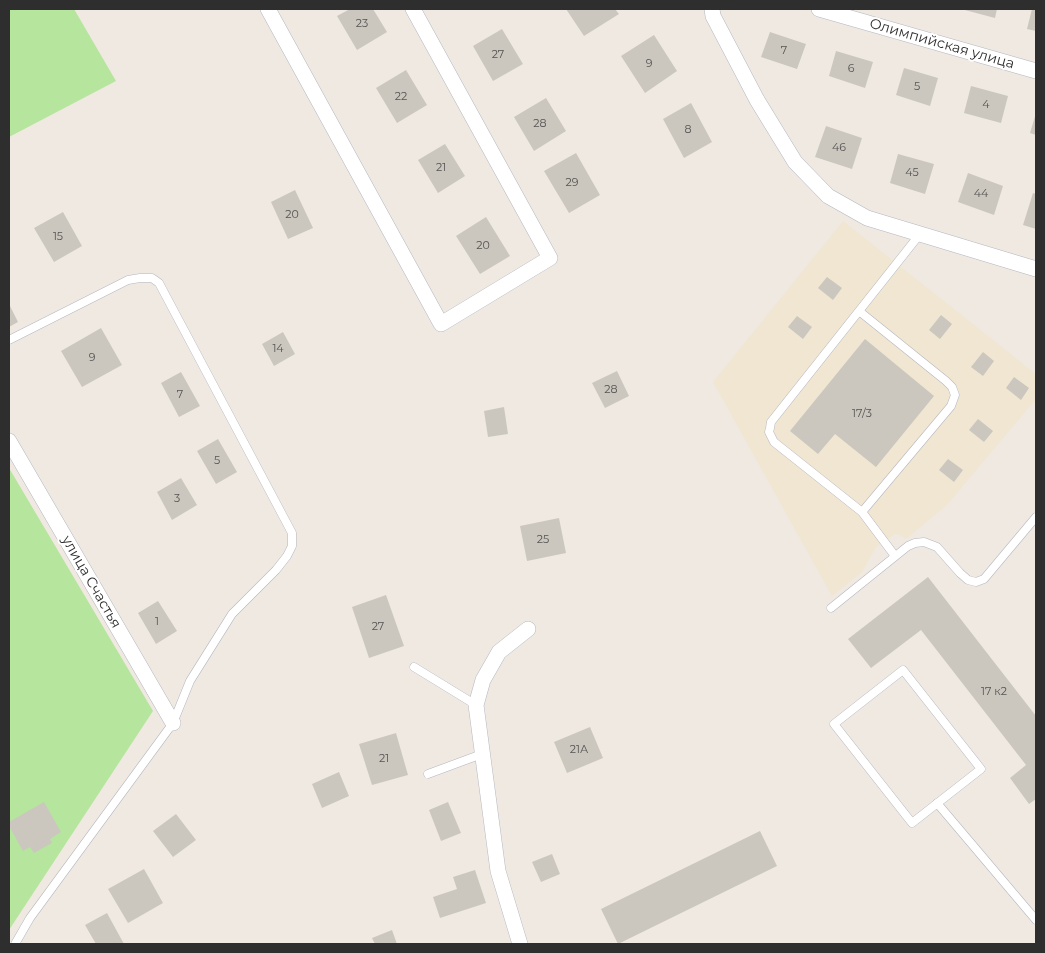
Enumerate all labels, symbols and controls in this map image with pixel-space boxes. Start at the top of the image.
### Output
street label: Олимпийская улица [868,15,1016,73]
house number: 23 [356,17,368,31]
house number: 7 [781,44,787,58]
house number: 27 [492,48,504,62]
house number: 9 [646,57,652,71]
house number: 6 [848,62,854,76]
house number: 5 [914,80,920,94]
house number: 22 [395,90,407,104]
house number: 4 [982,98,990,112]
house number: 28 [533,117,547,131]
house number: 8 [684,123,692,137]
house number: 46 [832,141,846,155]
house number: 21 [436,161,446,175]
house number: 45 [905,166,919,180]
house number: 29 [566,176,578,190]
house number: 44 [974,187,988,201]
house number: 20 [285,208,299,222]
house number: 15 [53,230,63,244]
house number: 20 [476,239,490,253]
house number: 14 [272,342,284,356]
house number: 9 [89,351,95,365]
house number: 28 [604,383,618,397]
house number: 7 [177,388,183,402]
house number: 17/3 [852,407,872,421]
house number: 5 [214,454,220,468]
house number: 3 [174,492,180,506]
street label: улица Счастья [58,533,124,631]
house number: 25 [537,533,549,547]
house number: 1 [155,615,159,629]
house number: 27 [372,620,384,634]
house number: 17 к2 [981,685,1007,699]
house number: 21А [570,743,588,757]
house number: 21 [379,752,389,766]

